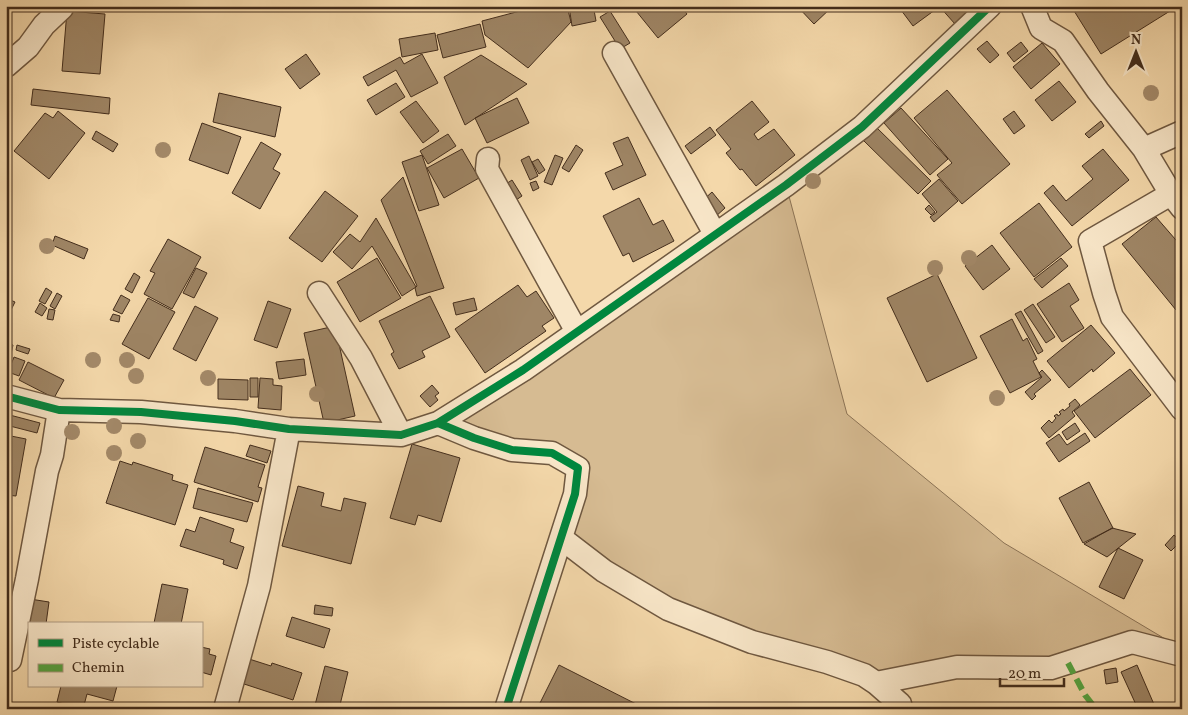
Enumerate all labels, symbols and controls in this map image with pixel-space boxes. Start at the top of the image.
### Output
north arrow [1110,28,1160,78]
text: N [1131,31,1141,50]
legend [28,622,202,688]
text: Piste cyclable [72,634,159,655]
scale bar [1000,655,1064,687]
text: Chemin [72,658,125,679]
text: 20 m [1008,664,1041,685]

